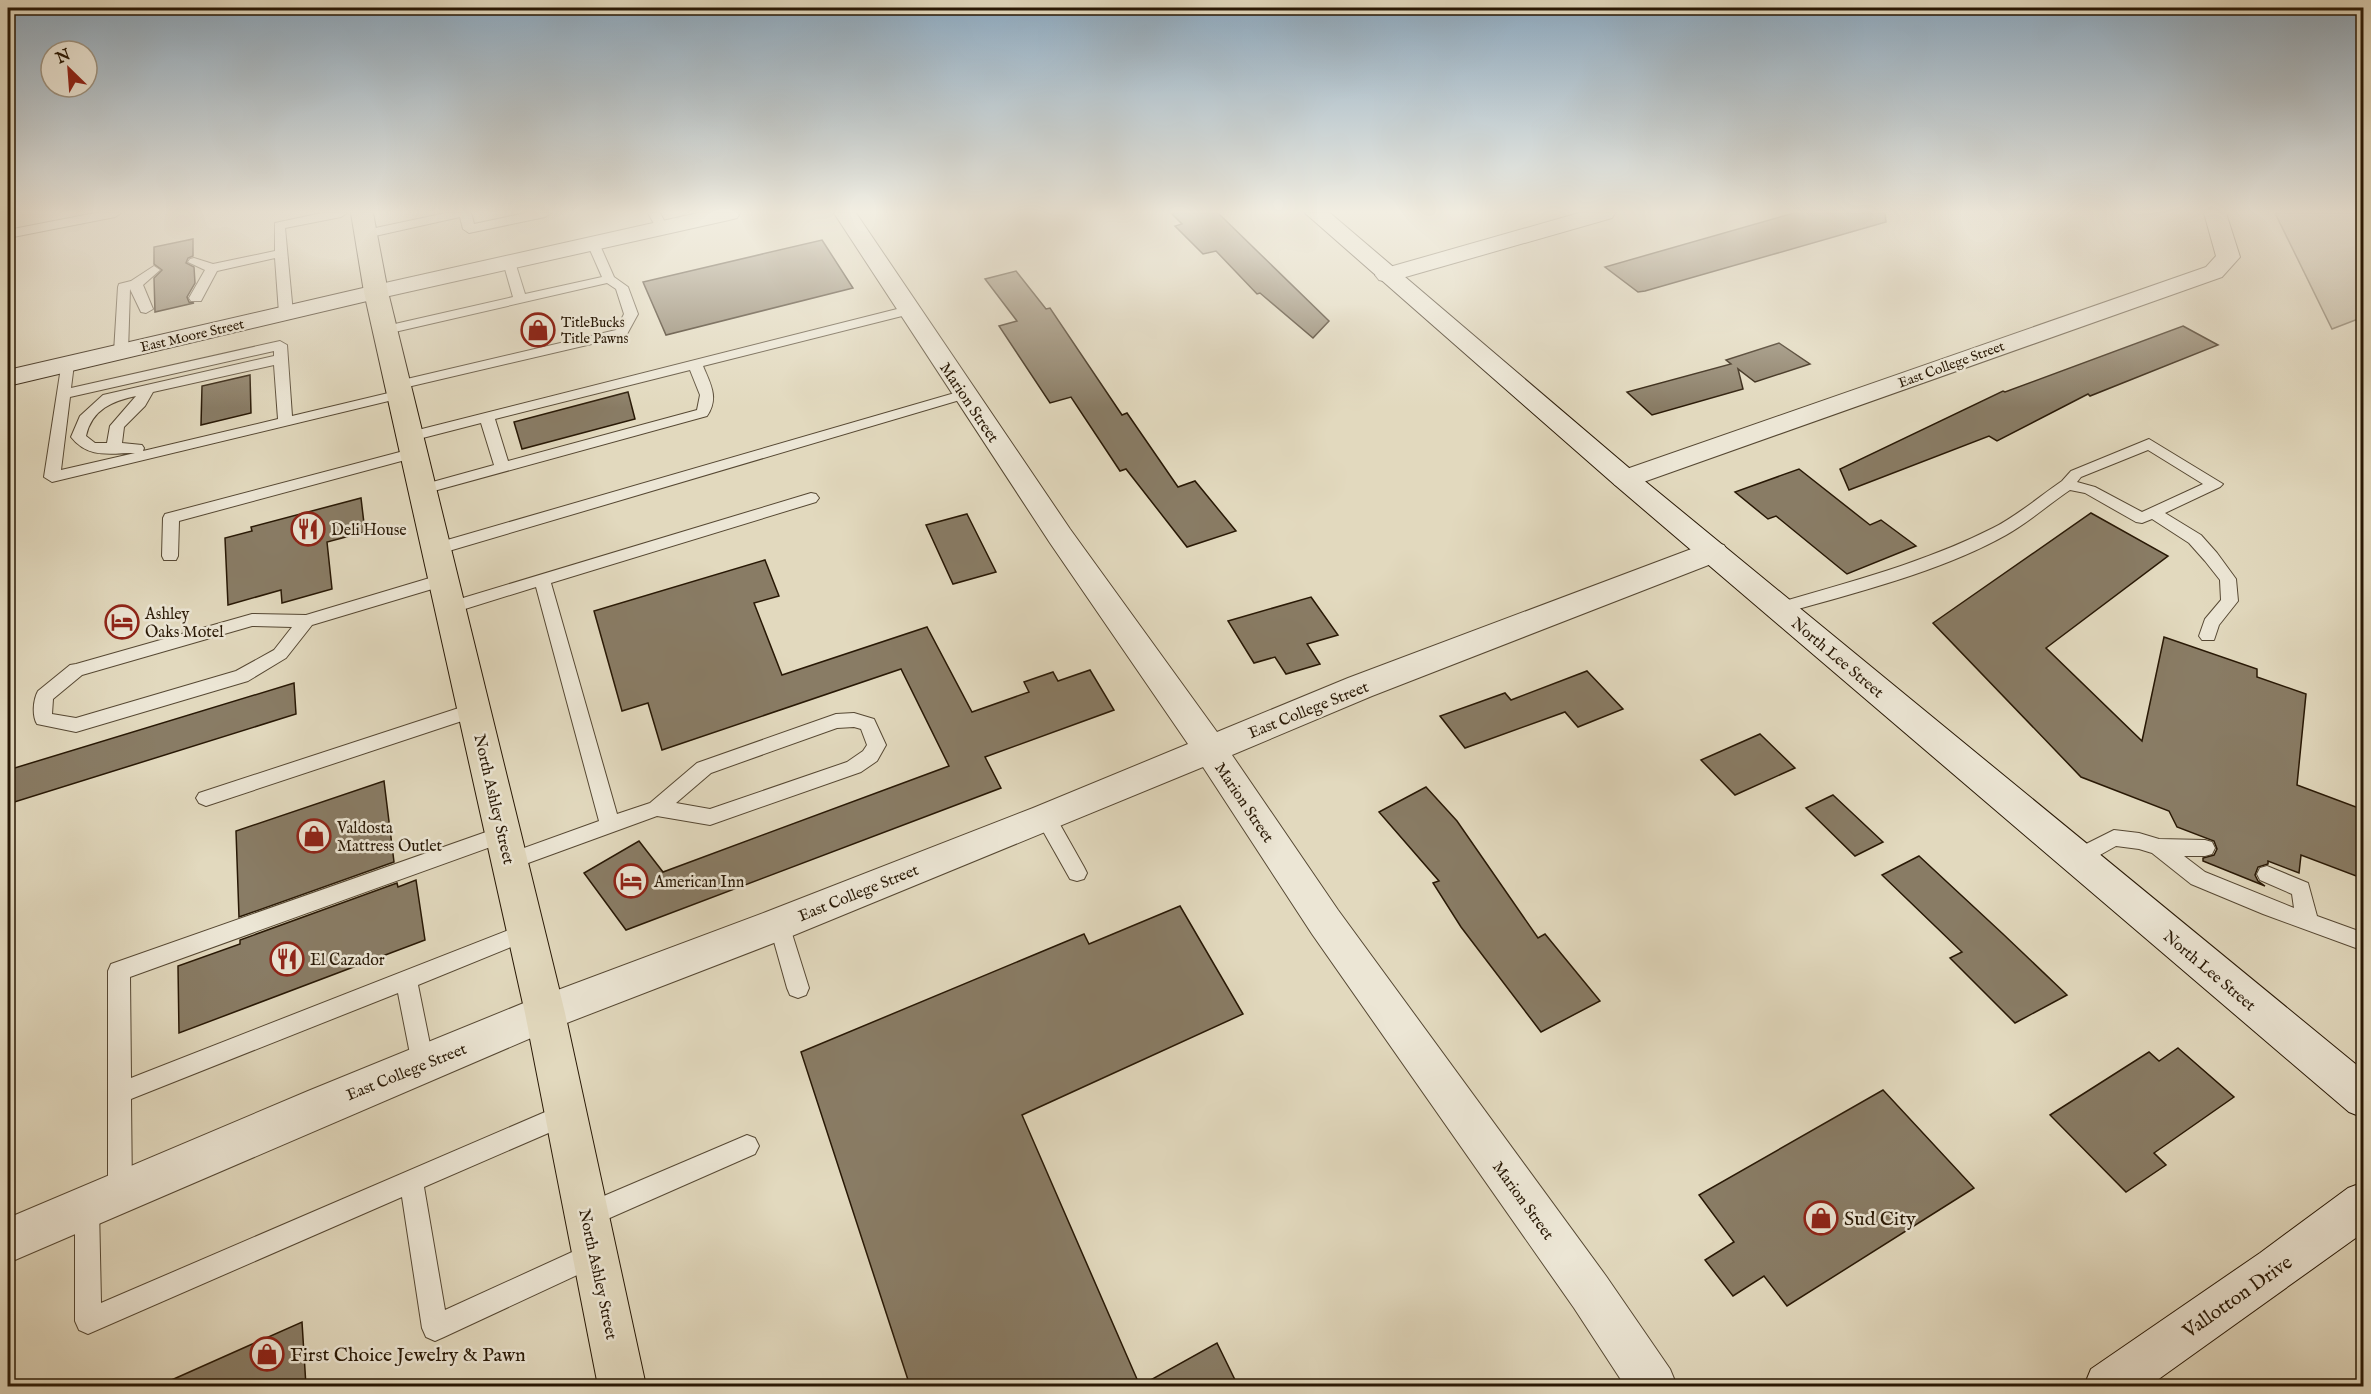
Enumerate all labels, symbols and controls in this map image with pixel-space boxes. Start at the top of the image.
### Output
north arrow [39,39,99,99]
text: N [52,45,74,70]
shop icon: TitleBucks Title Pawns [520,312,556,348]
place label: TitleBucks Title Pawns [561,314,628,348]
street label: East Moore Street [139,315,246,357]
street label: East College Street [1896,337,2007,393]
street label: Marion Street [934,359,1003,447]
restaurant icon: Deli House [290,511,326,547]
place label: Deli House [331,521,407,541]
hotel icon: Ashley Oaks Motel [104,604,140,640]
place label: Ashley Oaks Motel [144,605,224,643]
street label: North Lee Street [1786,614,1887,703]
street label: East College Street [1246,677,1372,744]
street label: North Ashley Street [468,732,518,867]
street label: Marion Street [1209,759,1278,847]
shop icon: Valdosta Mattress Outlet [296,818,332,854]
place label: Valdosta Mattress Outlet [336,819,443,857]
street label: East College Street [796,860,922,927]
hotel icon: American Inn [613,863,649,899]
place label: American Inn [653,873,745,893]
street label: North Lee Street [2158,927,2259,1016]
restaurant icon: El Cazador [269,941,305,977]
place label: El Cazador [310,951,385,971]
street label: East College Street [344,1039,470,1106]
street label: Marion Street [1487,1158,1558,1245]
shop icon: Sud City [1803,1200,1839,1236]
street label: North Ashley Street [573,1207,621,1342]
place label: Sud City [1844,1207,1916,1232]
street label: Vallotton Drive [2177,1250,2297,1345]
shop icon: First Choice Jewelry & Pawn [249,1336,285,1372]
place label: First Choice Jewelry & Pawn [290,1343,526,1368]

